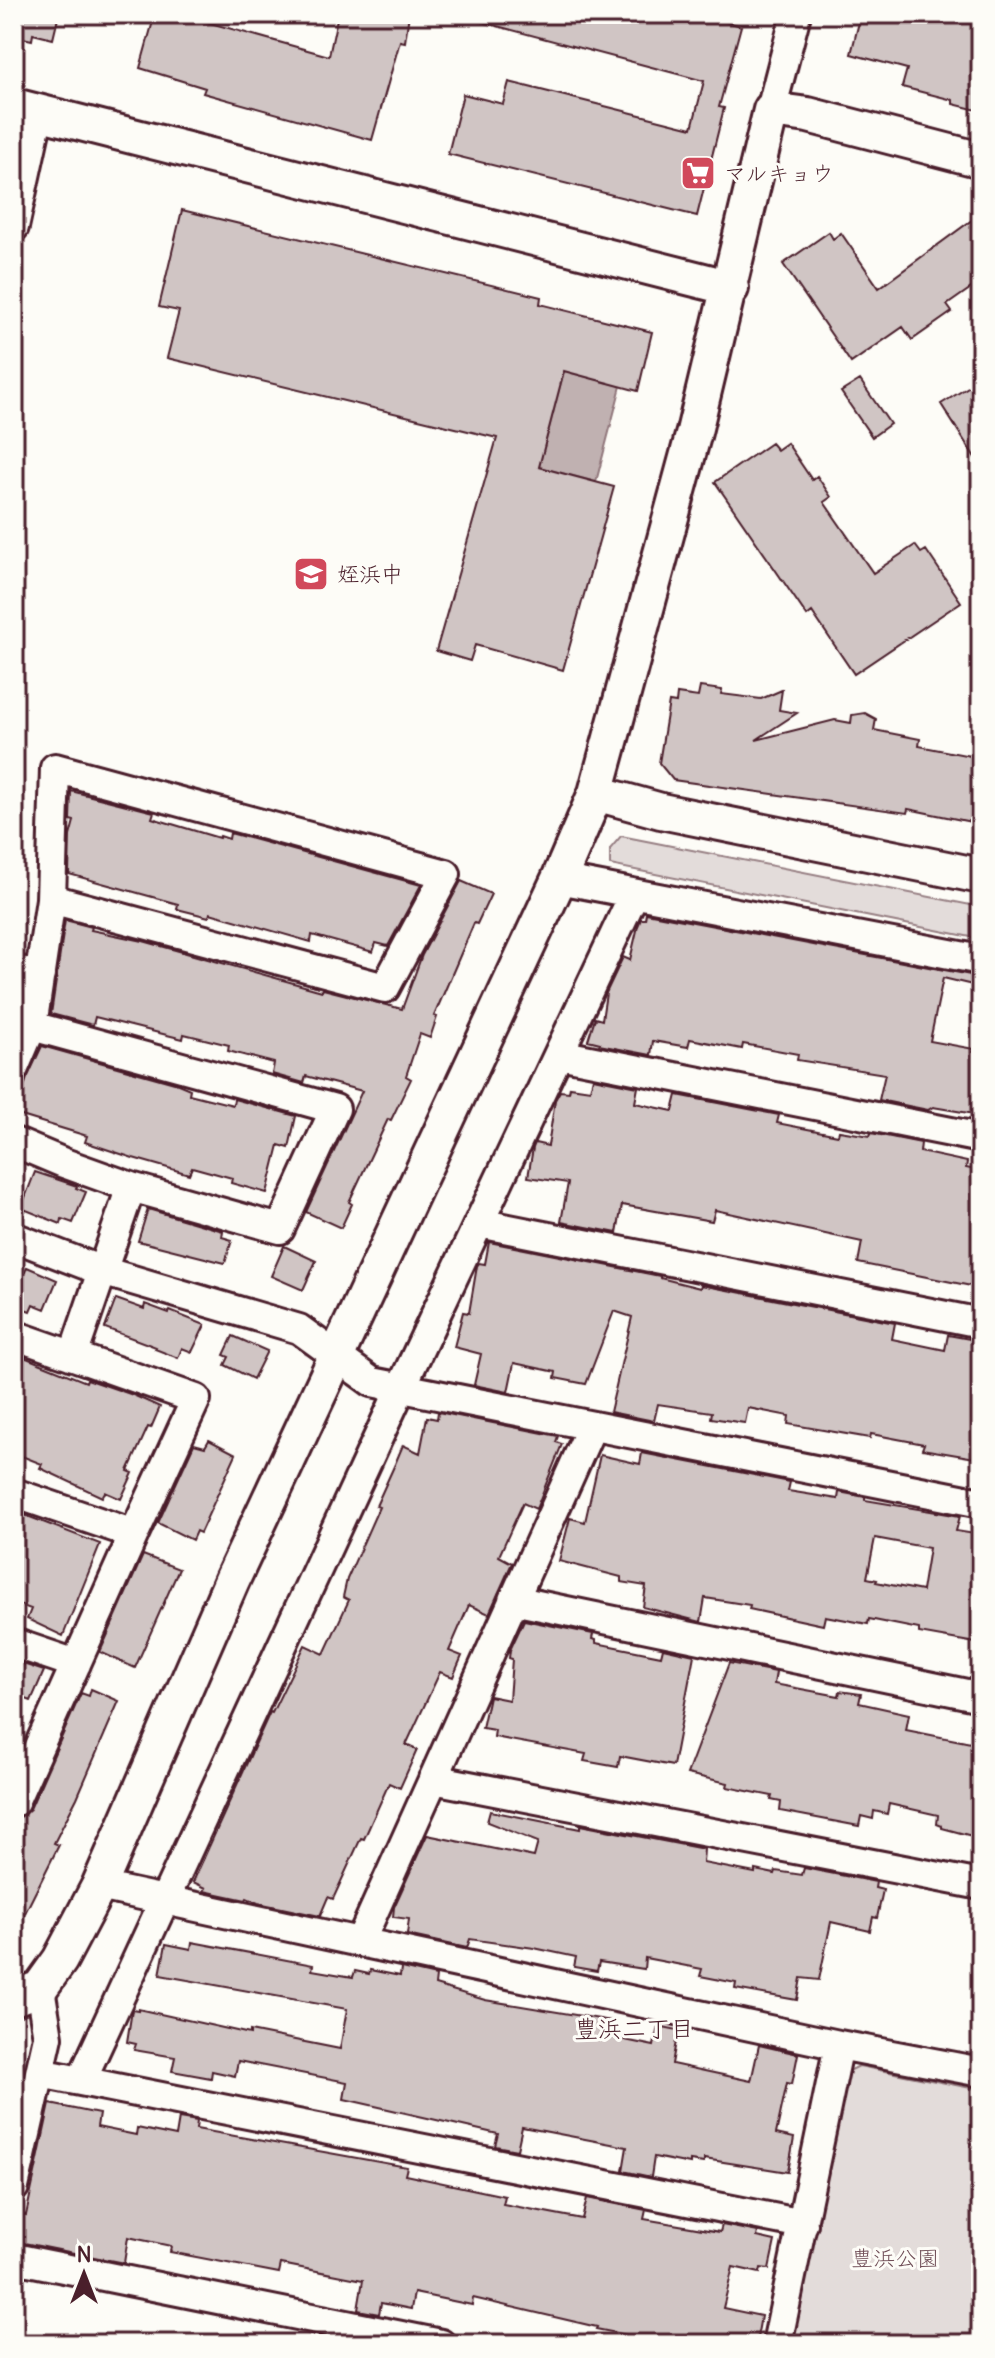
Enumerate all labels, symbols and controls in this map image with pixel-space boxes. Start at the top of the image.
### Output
supermarket icon: マルキョウ [679,154,717,192]
place label: マルキョウ [724,159,834,187]
school or university icon: 姪浜中 [292,555,330,593]
place label: 姪浜中 [337,560,403,588]
district label: 豊浜二丁目 [574,2013,694,2043]
north arrow [44,2234,124,2314]
text: N [76,2240,92,2268]
park label: 豊浜公園 [851,2244,939,2272]

